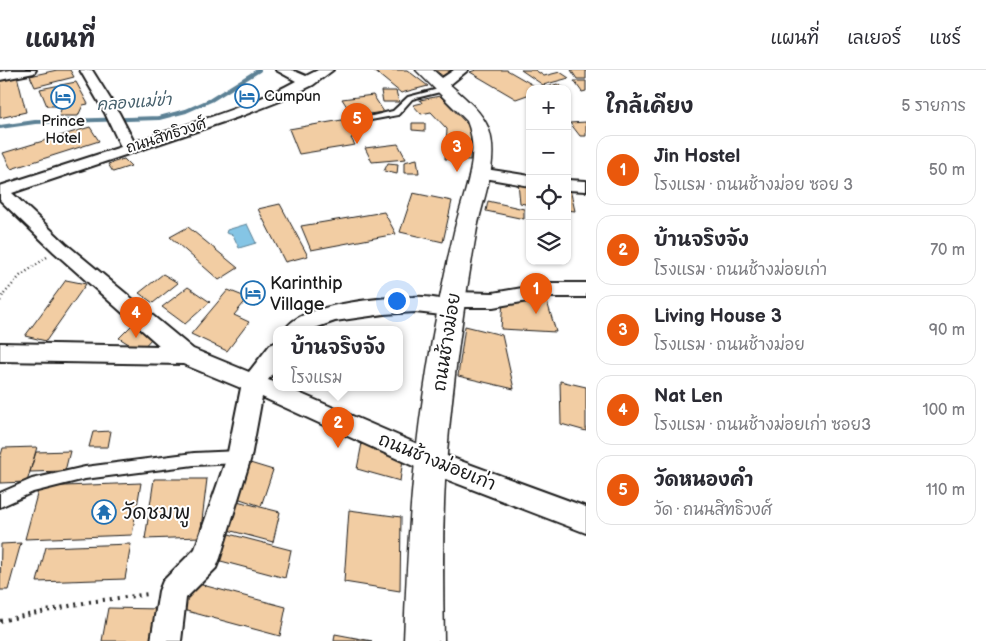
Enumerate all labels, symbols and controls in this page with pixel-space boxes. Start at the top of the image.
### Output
text: แผนที่ [25,25,95,54]
text: แผนที่ [771,28,819,49]
text: เลเยอร์ [847,28,901,49]
text: แชร์ [929,28,961,49]
hotel icon: Cumpun [234,83,260,109]
hotel icon: Prince Hotel [50,84,76,110]
map controls [526,85,571,265]
button: + [526,85,571,130]
place label: Cumpun [264,87,321,106]
water label: คลองแม่ข่า [96,89,173,115]
text: ใกล้เคียง [606,94,693,119]
text: 5 รายการ [901,97,966,116]
pin: 5 [341,103,373,144]
place label: Prince Hotel [41,112,85,148]
street label: ถนนสิทธิวงศ์ [123,113,209,158]
button: − [526,130,571,175]
pin: 3 [441,131,473,172]
text: Jin Hostel [654,145,740,168]
text: 1 [620,161,626,180]
text: 50 m [929,161,965,180]
button: locate [526,175,571,220]
text: โรงแรม · ถนนช้างม่อย ซอย 3 [654,176,853,195]
button: layers [526,220,571,265]
text: บ้านจริงจัง [654,229,749,252]
text: 2 [618,241,628,260]
text: 70 m [930,241,965,260]
text: โรงแรม · ถนนช้างม่อยเก่า [654,261,827,280]
place label: Karinthip Village [270,273,343,315]
pin: 1 [520,273,552,314]
hotel icon: Karinthip Village [240,280,266,306]
your location [384,288,410,314]
street label: ถนนช้างม่อย [427,291,465,393]
pin: 4 [120,297,152,338]
text: Living House 3 [654,305,782,328]
text: 3 [618,321,628,340]
text: 90 m [929,321,965,340]
popup [273,326,403,391]
text: โรงแรม · ถนนช้างม่อย [654,336,805,355]
text: บ้านจริงจัง [291,337,385,360]
text: โรงแรม [291,369,342,388]
text: Nat Len [654,385,723,408]
text: 4 [618,401,628,420]
text: 100 m [922,401,965,420]
pin: 2 [322,407,354,448]
text: โรงแรม · ถนนช้างม่อยเก่า ซอย3 [654,416,871,435]
street label: ถนนช้างม่อยเก่า [375,427,499,495]
text: วัดหนองคำ [654,469,753,492]
text: 5 [618,481,628,500]
text: 110 m [926,481,965,500]
temple icon: วัดชมพู [91,499,117,525]
place label: วัดชมพู [122,500,190,528]
text: วัด · ถนนสิทธิวงศ์ [654,501,772,520]

